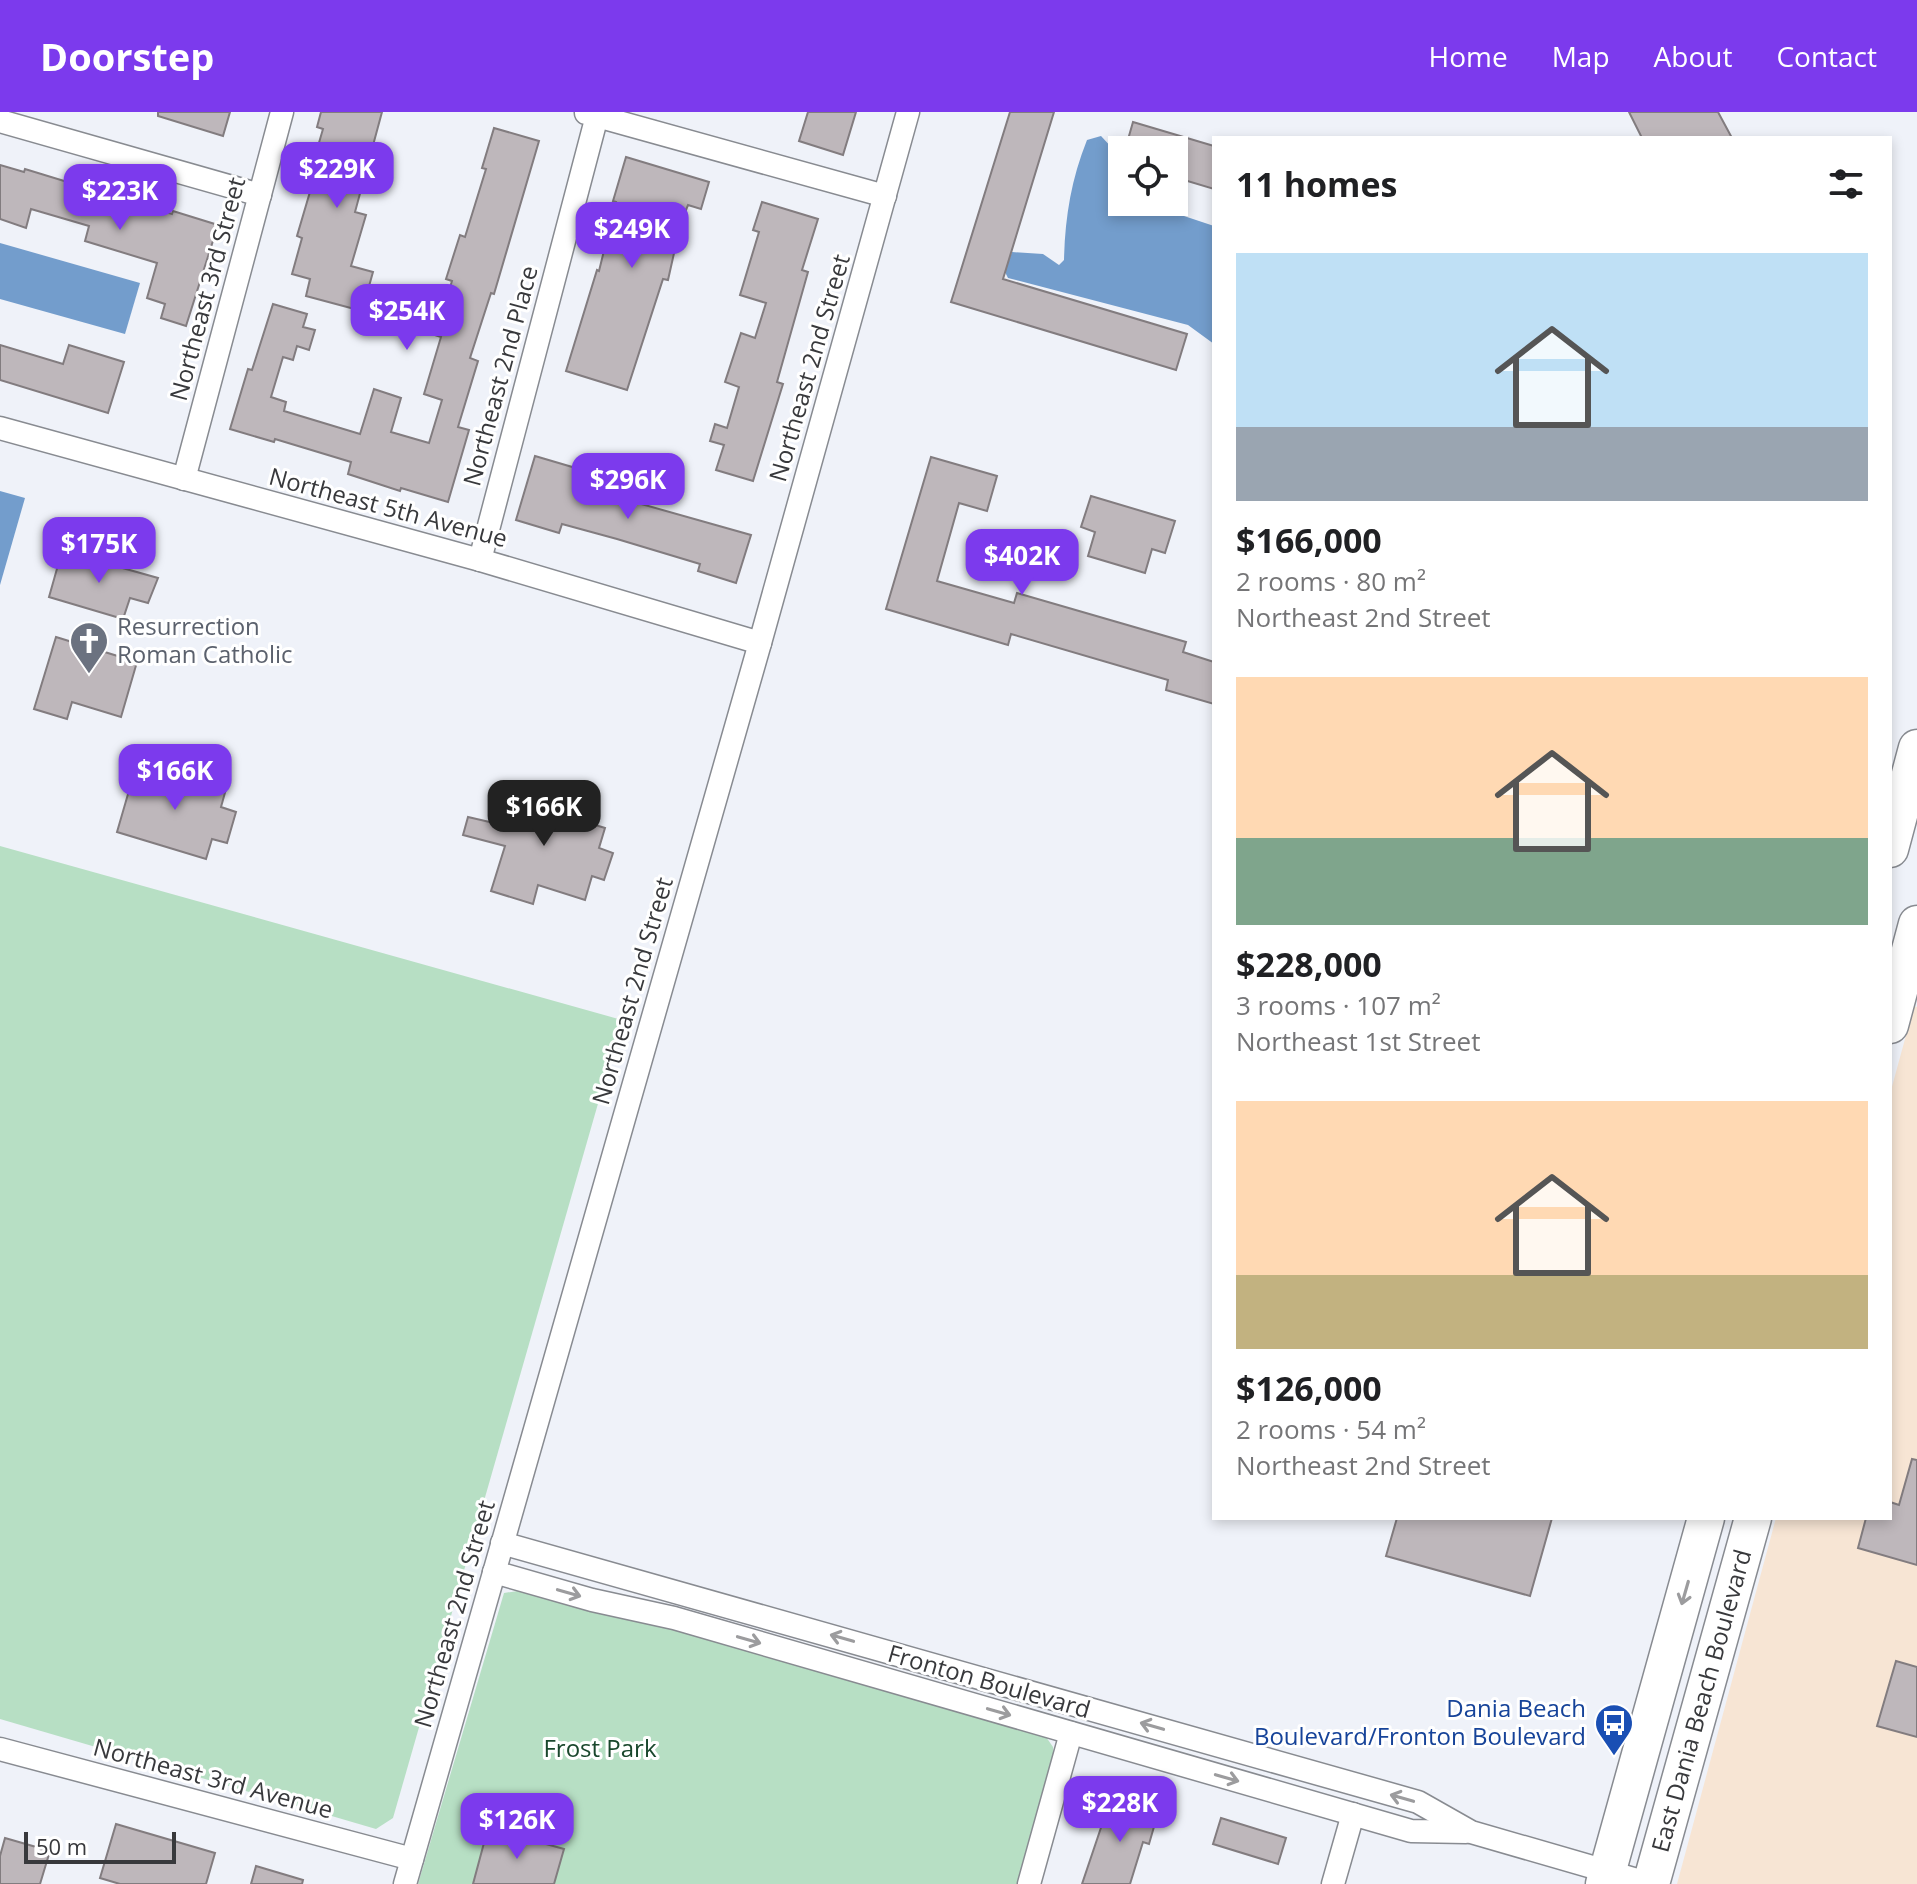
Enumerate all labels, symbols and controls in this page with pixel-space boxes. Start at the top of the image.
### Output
text: Doorstep [40,30,214,82]
text: Home [1429,37,1508,75]
text: Map [1552,37,1610,75]
text: About [1654,37,1732,75]
text: Contact [1776,37,1877,75]
map controls [1108,136,1188,216]
button: locate [1108,136,1188,216]
pin: $229K [281,142,393,210]
text: $229K [299,150,375,186]
text: 11 homes [1236,161,1397,207]
icon: filters [1824,162,1868,206]
pin: $223K [64,164,176,232]
text: $223K [82,172,158,208]
street label: Northeast 3rd Street [161,173,252,404]
pin: $249K [576,202,688,270]
text: $249K [594,210,670,246]
street label: Northeast 2nd Street [760,250,857,485]
street label: Northeast 2nd Place [454,262,545,489]
pin: $254K [351,284,463,352]
text: $254K [369,292,445,328]
icon: home [1480,305,1624,449]
pin: $296K [572,453,684,521]
street label: Northeast 5th Avenue [266,459,511,554]
text: $296K [590,461,666,497]
pin: $175K [43,517,155,585]
text: $166,000 [1236,517,1382,563]
text: $175K [61,525,137,561]
pin: $402K [966,529,1078,597]
text: $402K [984,537,1060,573]
text: 2 rooms · 80 m² [1236,563,1426,599]
text: Northeast 2nd Street [1236,599,1491,635]
place label: Resurrection Roman Catholic [117,609,293,670]
church icon: Resurrection Roman Catholic [68,620,110,675]
icon: home [1480,729,1624,873]
pin: $166K [119,744,231,812]
text: $166K [137,752,213,788]
pin: $166K [488,780,600,848]
text: $166K [506,788,582,824]
street label: Northeast 2nd Street [583,873,680,1108]
text: $228,000 [1236,941,1382,987]
text: 3 rooms · 107 m² [1236,987,1441,1023]
text: Northeast 1st Street [1236,1023,1480,1059]
icon: home [1480,1153,1624,1297]
text: $126,000 [1236,1365,1382,1411]
text: 2 rooms · 54 m² [1236,1411,1426,1447]
text: Northeast 2nd Street [1236,1447,1491,1483]
street label: Northeast 2nd Street [405,1496,502,1731]
street label: East Dania Beach Boulevard [1643,1545,1758,1856]
one-way arrow [1677,1580,1692,1606]
one-way arrow [555,1586,581,1601]
one-way arrow [829,1630,855,1645]
one-way arrow [736,1633,762,1648]
street label: Fronton Boulevard [884,1636,1095,1725]
place label: Dania Beach Boulevard/Fronton Boulevard [1254,1691,1586,1752]
bus stop icon: Dania Beach Boulevard/Fronton Boulevard [1593,1702,1635,1757]
one-way arrow [986,1705,1012,1720]
one-way arrow [1139,1718,1165,1733]
street label: Northeast 3rd Avenue [90,1730,337,1825]
park label: Frost Park [543,1731,657,1764]
one-way arrow [1213,1771,1239,1786]
pin: $228K [1064,1776,1176,1844]
text: $228K [1082,1784,1158,1820]
one-way arrow [1389,1789,1415,1804]
pin: $126K [461,1793,573,1861]
text: $126K [479,1801,555,1837]
scale bar [24,1828,176,1864]
text: 50 m [36,1831,87,1861]

